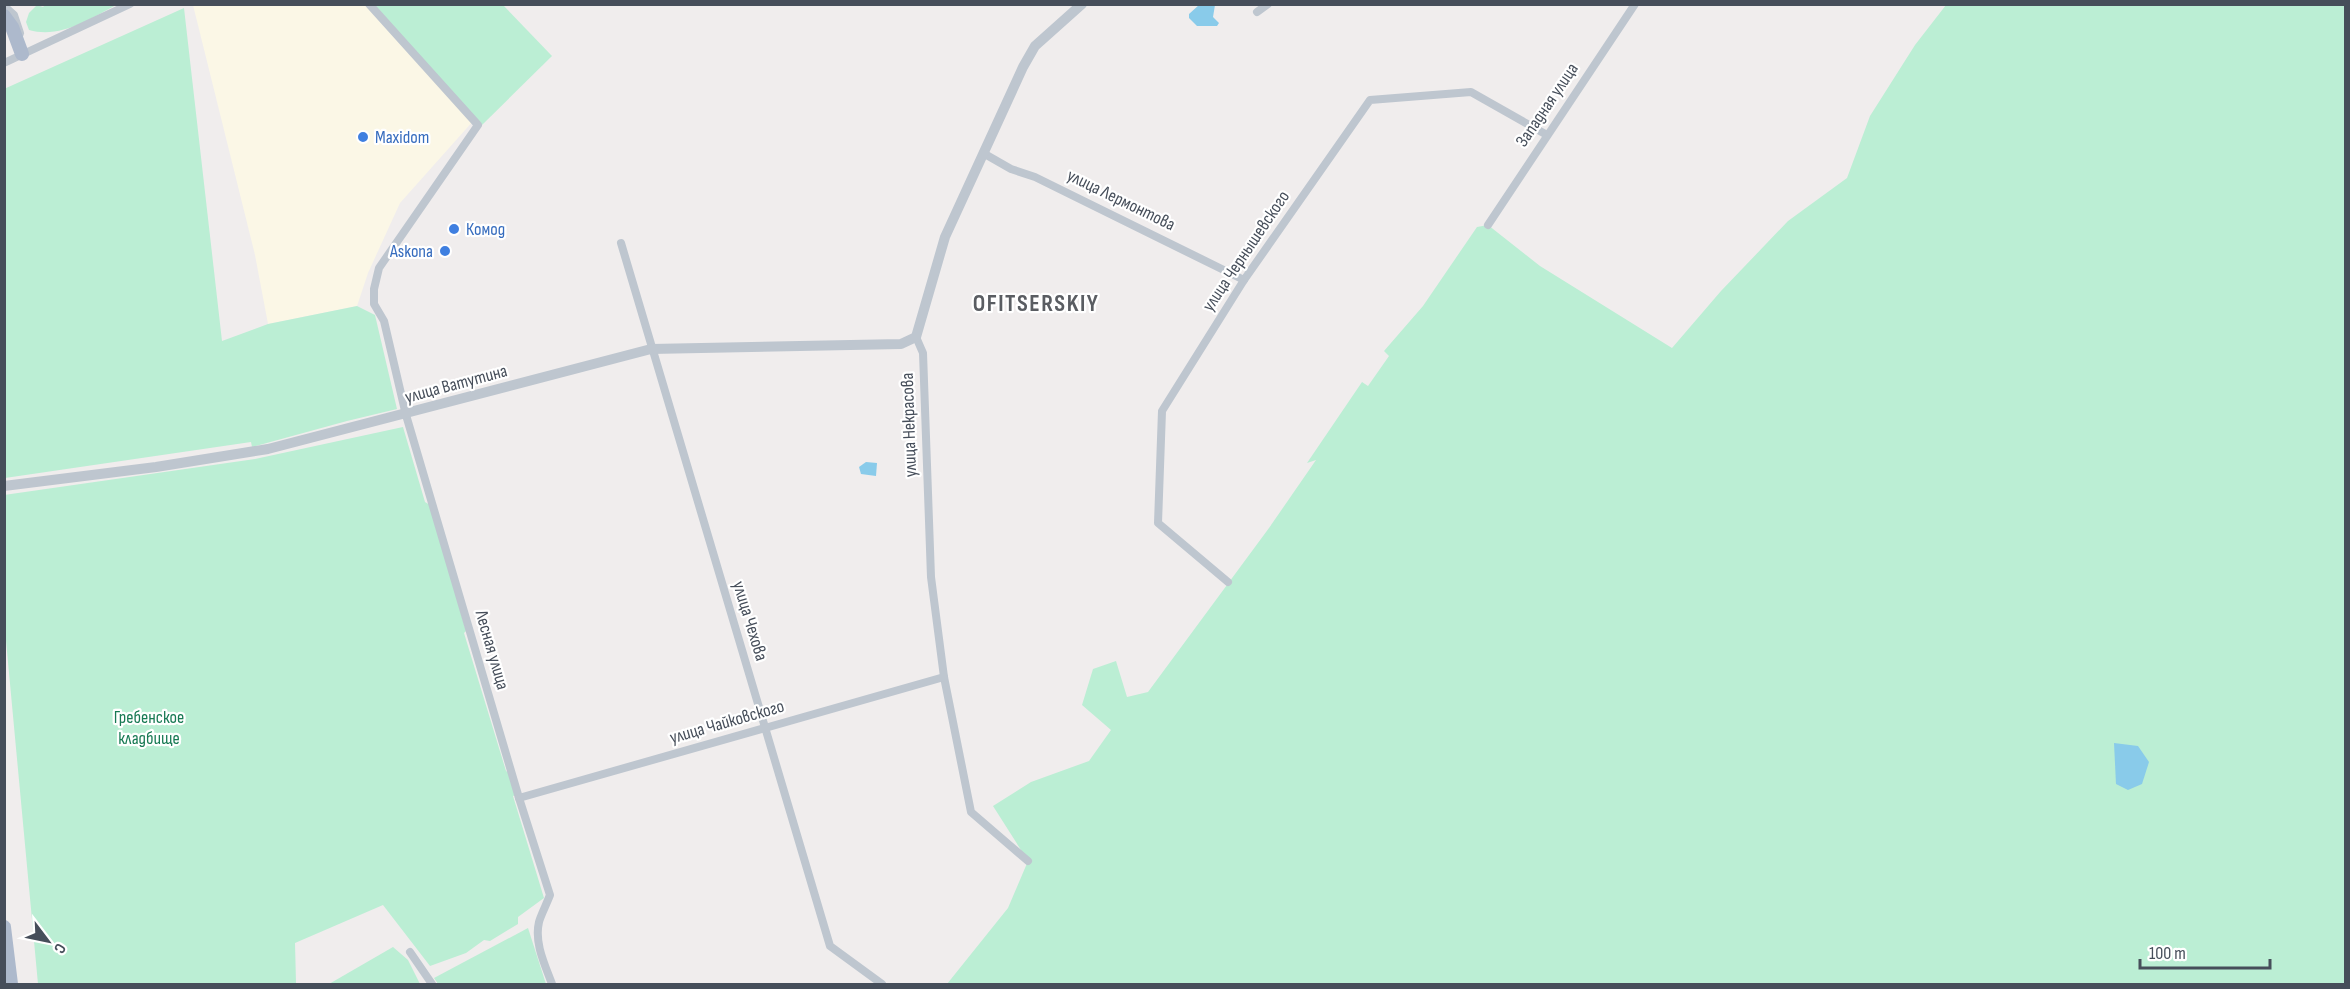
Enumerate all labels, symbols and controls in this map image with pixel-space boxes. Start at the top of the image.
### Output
street label: Западная улица [1511,59,1583,151]
place label: Maxidom [375,127,429,148]
marker: Maxidom [356,130,370,144]
street label: улица Лермонтова [1063,165,1179,235]
street label: улица Чернышевского [1198,187,1294,315]
place label: Комод [466,219,505,240]
marker: Комод [447,222,461,236]
place label: Askona [389,241,433,262]
marker: Askona [438,244,452,258]
district label: OFITSERSKIY [973,289,1099,318]
street label: улица Ватутина [403,360,509,408]
street label: улица Некрасова [897,372,921,478]
street label: улица Чехова [728,579,772,663]
street label: Лесная улица [470,607,513,692]
street label: улица Чайковского [667,696,787,748]
park label: Гребенское кладбище [114,707,184,749]
north arrow [18,911,78,971]
scale bar [2140,932,2270,970]
text: С [49,940,70,957]
text: 100 m [2149,943,2186,964]

